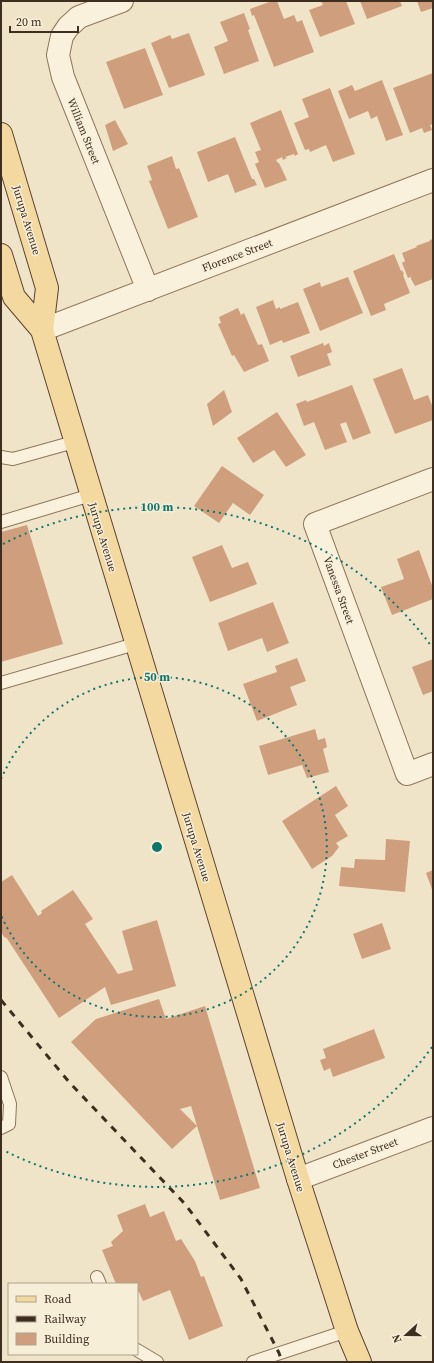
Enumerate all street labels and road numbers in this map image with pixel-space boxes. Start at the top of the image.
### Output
street label: William Street [63,96,104,167]
street label: Jurupa Avenue [9,183,44,257]
street label: Florence Street [200,235,275,276]
street label: Jurupa Avenue [85,500,120,574]
street label: Vanessa Street [319,554,358,626]
street label: Jurupa Avenue [179,810,214,884]
street label: Jurupa Avenue [273,1120,308,1194]
street label: Chester Street [330,1134,400,1173]

